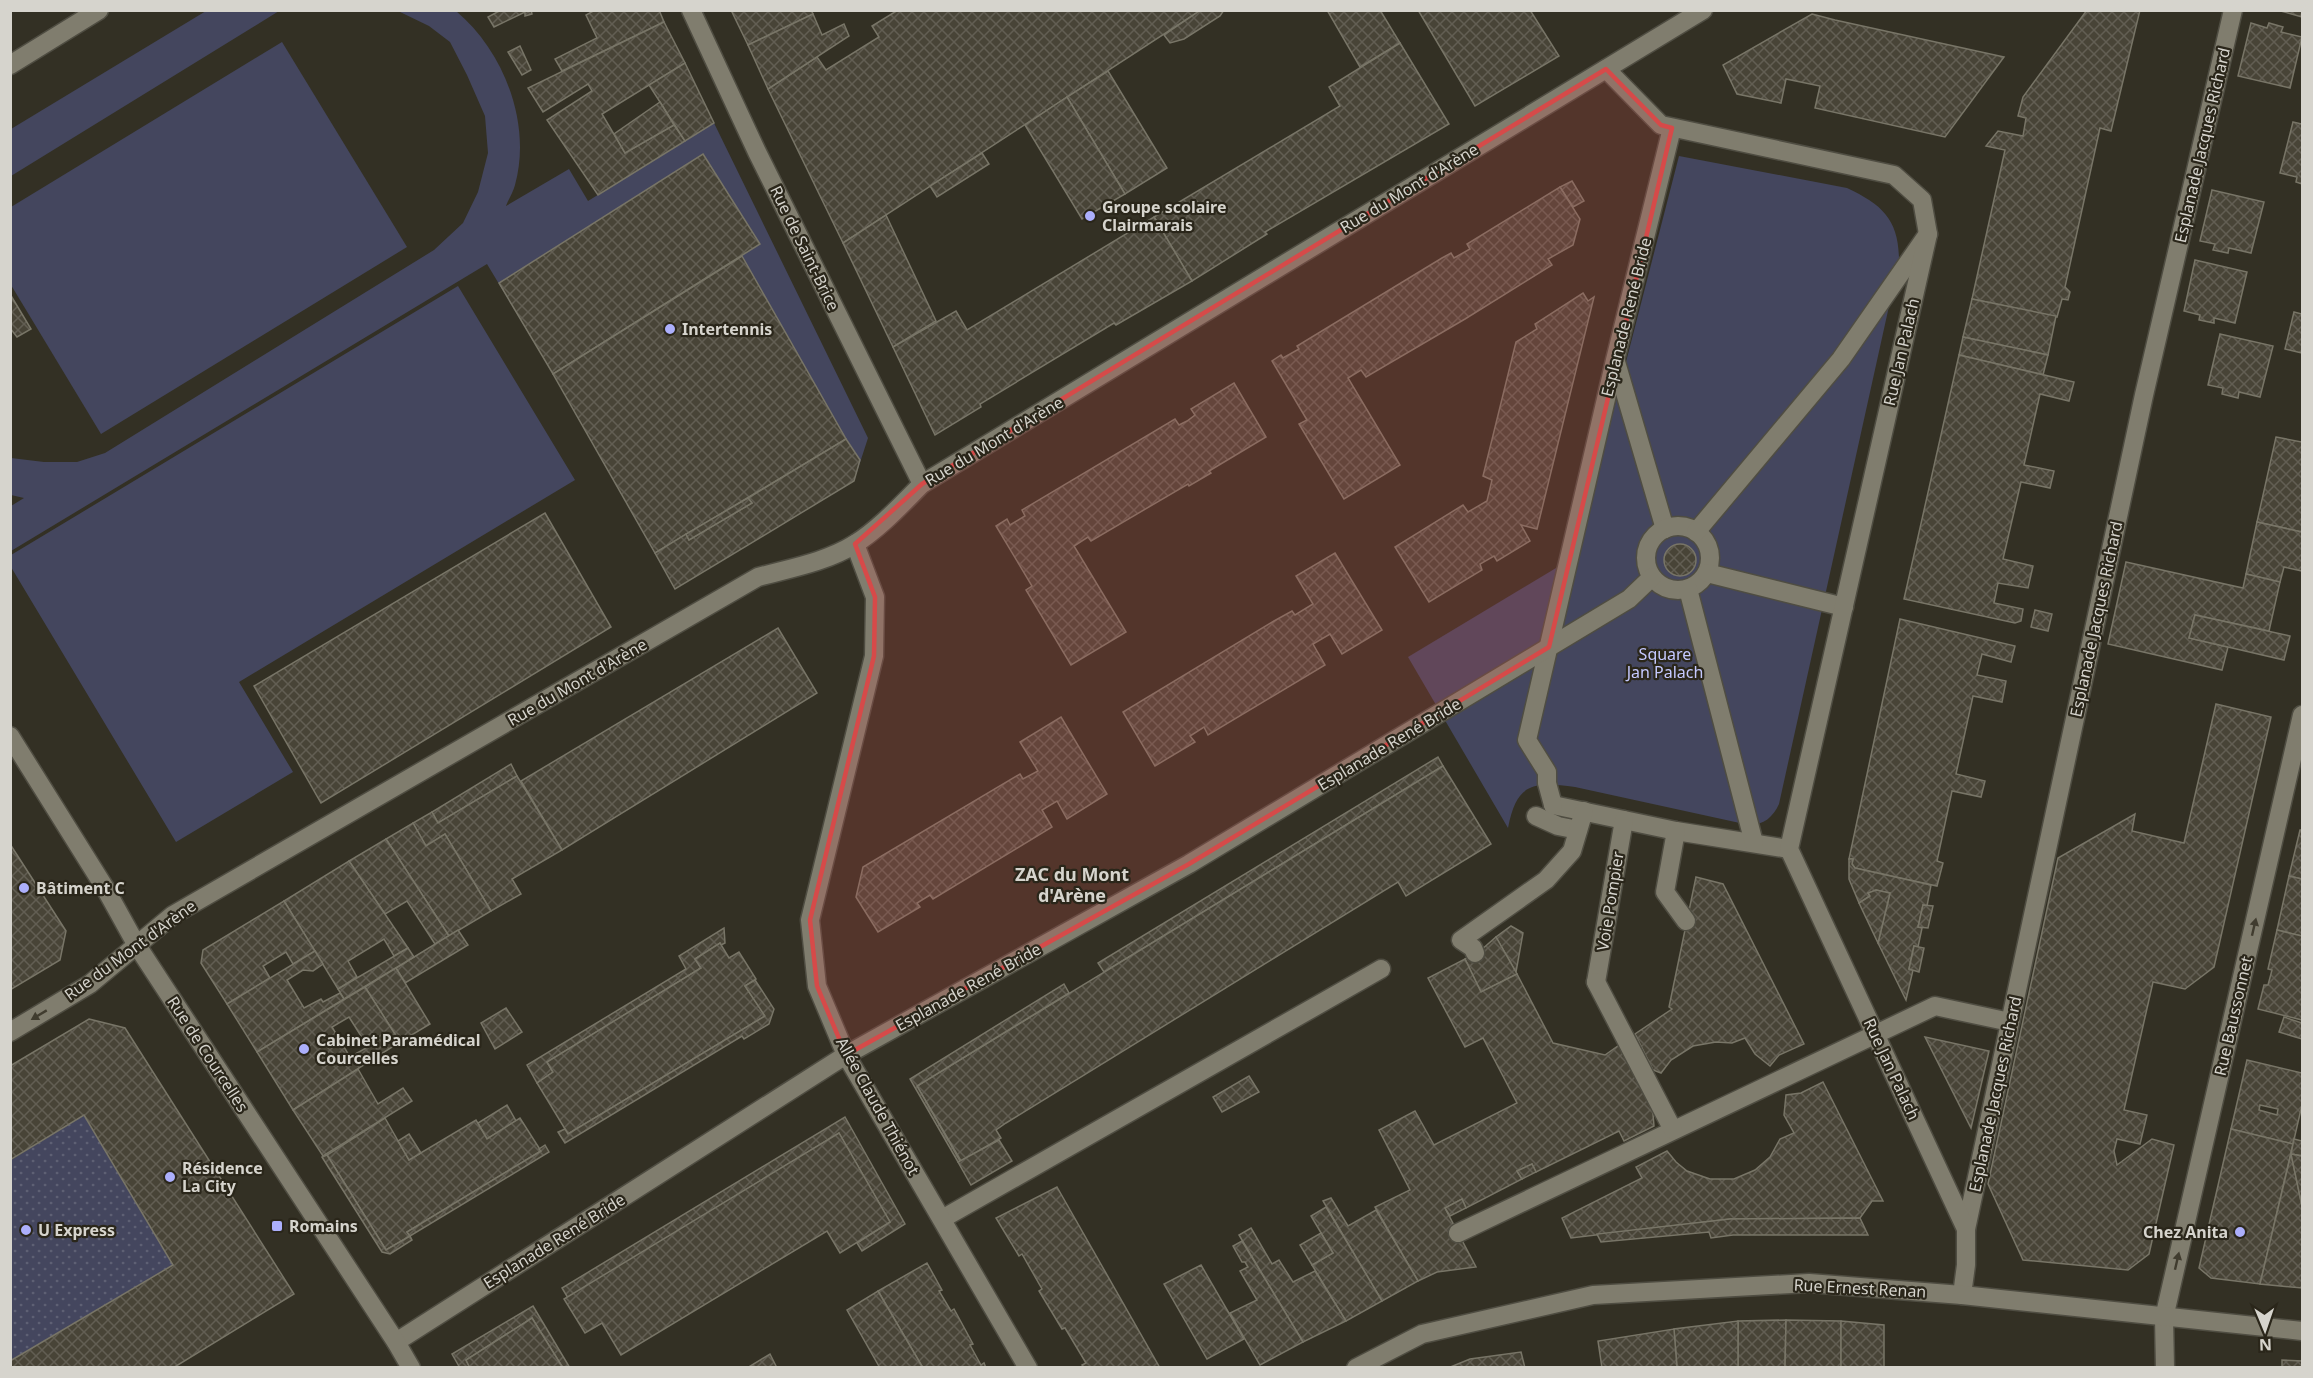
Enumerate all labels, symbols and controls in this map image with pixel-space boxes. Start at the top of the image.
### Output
street label: Esplanade Jacques Richard [2169,45,2235,245]
street label: Rue du Mont d'Arène [1336,138,1482,238]
street label: Rue de Saint-Brice [765,182,845,314]
place label: Groupe scolaire Clairmarais [1102,196,1226,236]
marker: Groupe scolaire Clairmarais [1083,209,1097,223]
street label: Esplanade René Bride [1596,235,1656,399]
street label: Rue Jan Palach [1878,296,1924,408]
place label: Intertennis [682,318,772,340]
marker: Intertennis [663,322,677,336]
street label: Rue du Mont d'Arène [921,391,1067,491]
street label: Esplanade Jacques Richard [2064,519,2128,719]
street label: Rue du Mont d'Arène [503,633,651,731]
park label: Square Jan Palach [1625,643,1703,683]
street label: Esplanade René Bride [1313,692,1465,796]
street label: Voie Pompier [1591,849,1629,952]
district label: ZAC du Mont d'Arène [1015,862,1129,907]
place label: Bâtiment C [36,877,125,899]
marker: Bâtiment C [17,881,31,895]
street label: Rue du Mont d'Arène [60,895,200,1005]
one-way arrow [2249,918,2259,936]
street label: Esplanade René Bride [891,938,1045,1036]
street label: Rue Baussonnet [2209,954,2257,1078]
street label: Rue de Courcelles [162,992,254,1116]
street label: Esplanade Jacques Richard [1963,994,2027,1194]
one-way arrow [31,1009,47,1020]
street label: Rue Jan Palach [1859,1015,1925,1123]
place label: Cabinet Paramédical Courcelles [316,1029,480,1069]
street label: Allée Claude Thiénot [831,1033,925,1179]
marker: Cabinet Paramédical Courcelles [297,1042,311,1056]
place label: Résidence La City [182,1157,263,1197]
marker: Résidence La City [163,1170,177,1184]
street label: Esplanade René Bride [479,1188,629,1294]
place label: Romains [289,1215,358,1237]
place label: U Express [38,1219,115,1241]
marker: Romains [270,1219,284,1233]
place label: Chez Anita [2143,1221,2228,1243]
marker: U Express [19,1223,33,1237]
marker: Chez Anita [2233,1225,2247,1239]
one-way arrow [2173,1251,2183,1270]
street label: Rue Ernest Renan [1793,1274,1927,1302]
north arrow [2235,1300,2295,1360]
text: N [2259,1334,2272,1356]

